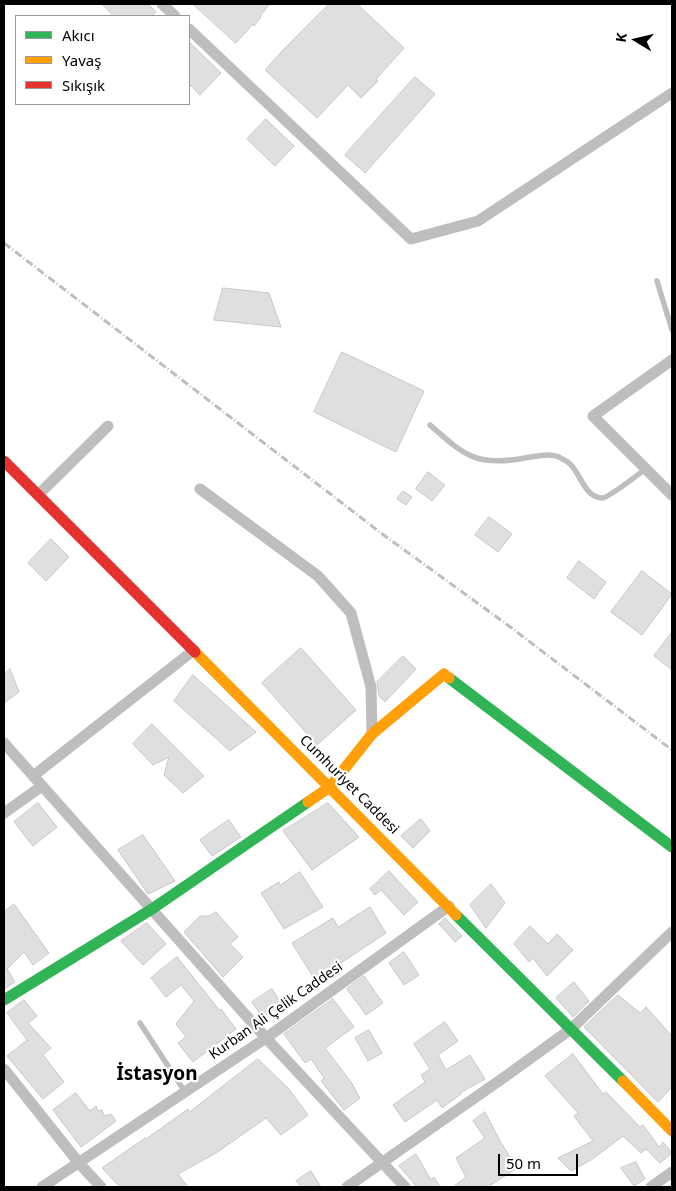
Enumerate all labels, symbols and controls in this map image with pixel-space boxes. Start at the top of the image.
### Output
legend [15,15,190,105]
north arrow [611,15,661,65]
text: Akıcı [62,25,95,45]
text: K [611,32,631,44]
text: Yavaş [62,50,101,70]
text: Sıkışık [62,75,105,95]
street label: Cumhuriyet Caddesi [296,732,402,838]
street label: Kurban Ali Çelik Caddesi [206,959,346,1063]
district label: İstasyon [116,1064,198,1086]
scale bar [501,1144,581,1176]
text: 50 m [506,1153,541,1173]

